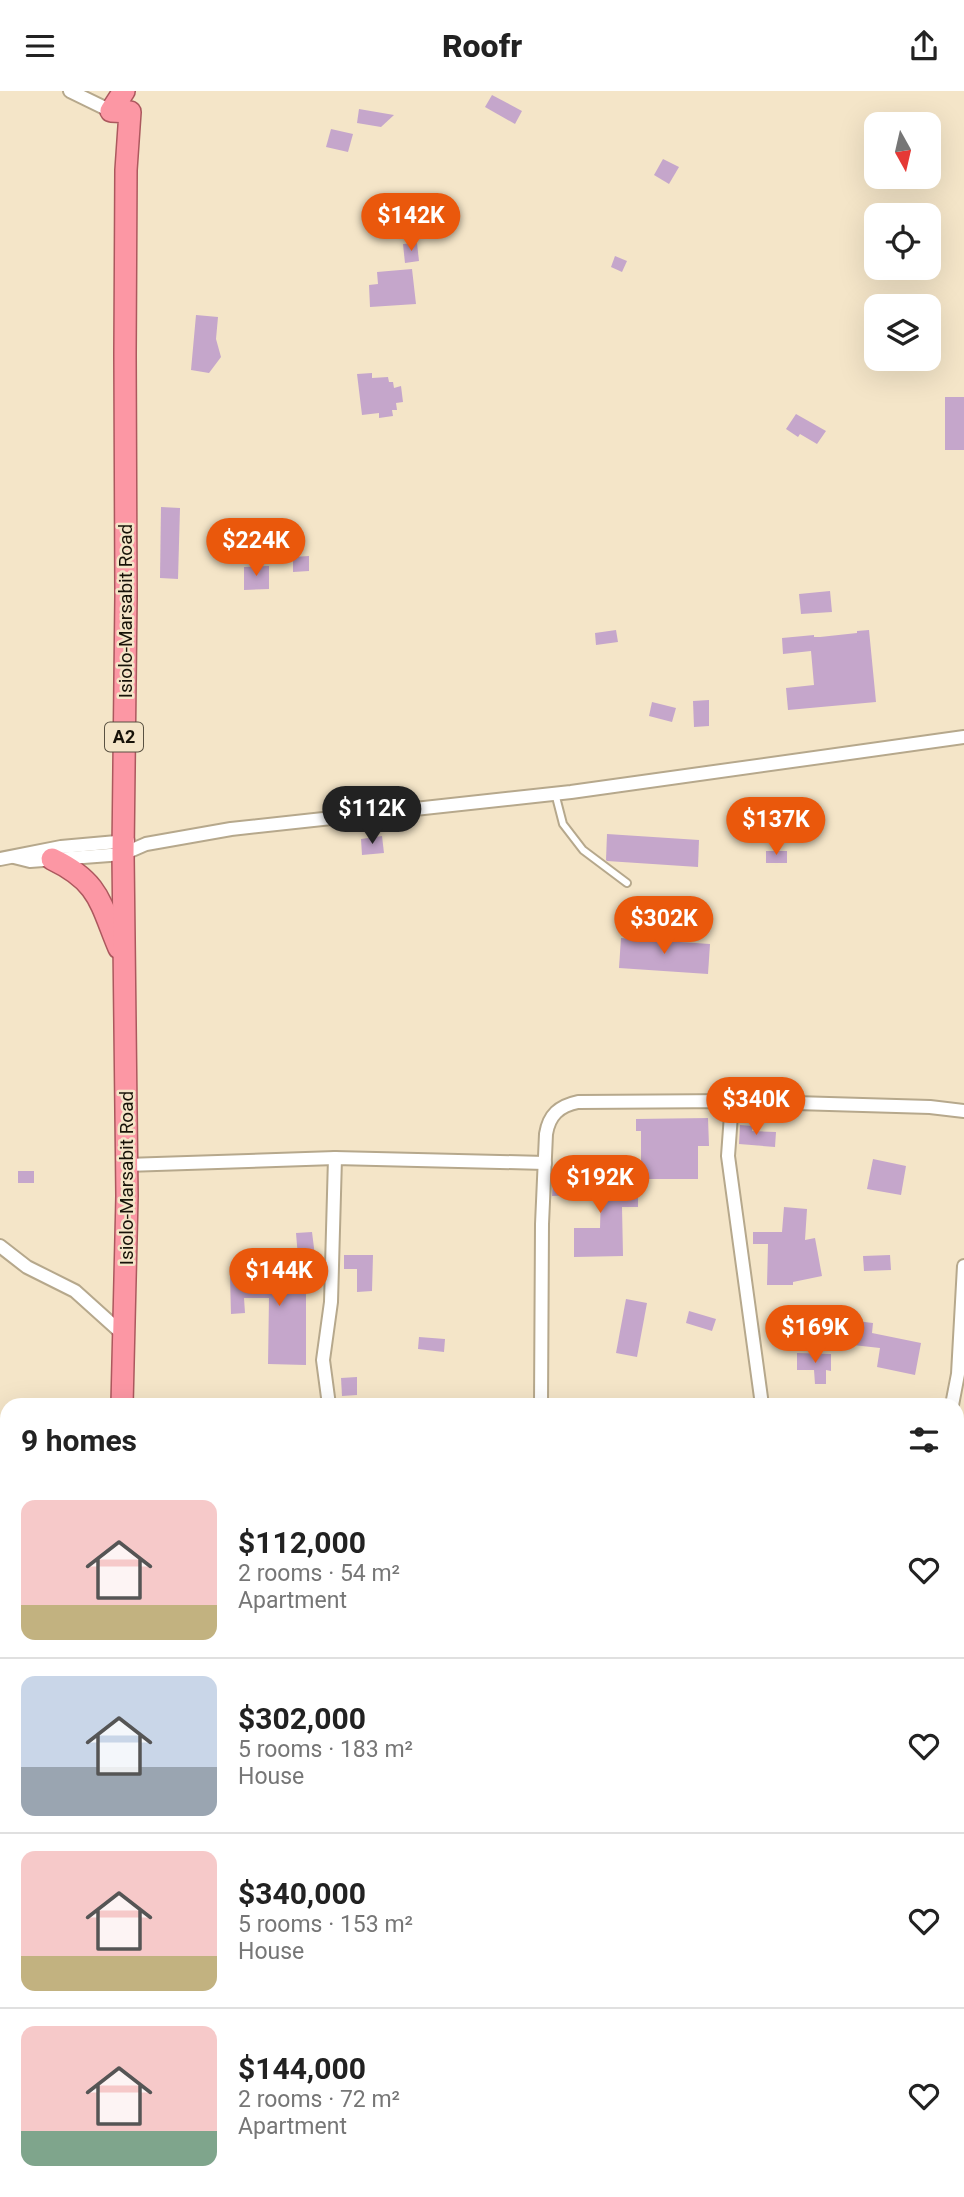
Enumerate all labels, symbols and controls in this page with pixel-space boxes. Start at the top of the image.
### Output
icon: menu [21,27,59,65]
text: Roofr [442,27,522,65]
icon: share [905,27,943,65]
north arrow [864,112,942,189]
map controls [864,112,941,371]
pin: $142K [362,193,460,253]
text: $142K [377,202,445,229]
button: locate [864,203,941,280]
button: layers [864,294,941,371]
pin: $224K [207,519,305,578]
street label: Isiolo-Marsabit Road [114,524,137,698]
text: $224K [222,527,290,554]
road number: A2 [105,723,143,751]
pin: $112K [323,787,421,846]
text: $112K [338,795,406,822]
pin: $137K [727,797,825,857]
text: $137K [742,806,810,833]
pin: $302K [615,897,713,956]
text: $302K [630,905,698,932]
pin: $340K [707,1077,805,1137]
text: $340K [722,1086,790,1113]
street label: Isiolo-Marsabit Road [115,1091,138,1265]
pin: $192K [551,1155,649,1215]
text: $192K [566,1164,634,1191]
pin: $144K [230,1249,328,1308]
text: $144K [245,1257,313,1284]
pin: $169K [766,1305,864,1365]
text: $169K [781,1314,849,1341]
icon: filters [905,1421,943,1459]
text: 9 homes [21,1423,137,1458]
text: $112,000 [238,1525,366,1560]
icon: home [77,1528,161,1612]
icon: heart [905,1551,943,1589]
text: 2 rooms · 54 m² [238,1560,400,1587]
text: Apartment [238,1587,347,1614]
text: $302,000 [238,1701,366,1736]
icon: home [77,1704,161,1788]
icon: heart [905,1727,943,1765]
text: 5 rooms · 183 m² [238,1736,413,1763]
text: House [238,1763,304,1790]
text: $340,000 [238,1876,366,1911]
icon: home [77,1879,161,1963]
icon: heart [905,1902,943,1940]
text: 5 rooms · 153 m² [238,1911,413,1938]
text: House [238,1938,304,1965]
text: $144,000 [238,2051,366,2086]
icon: home [77,2054,161,2138]
icon: heart [905,2077,943,2115]
text: 2 rooms · 72 m² [238,2086,400,2113]
text: Apartment [238,2113,347,2140]

